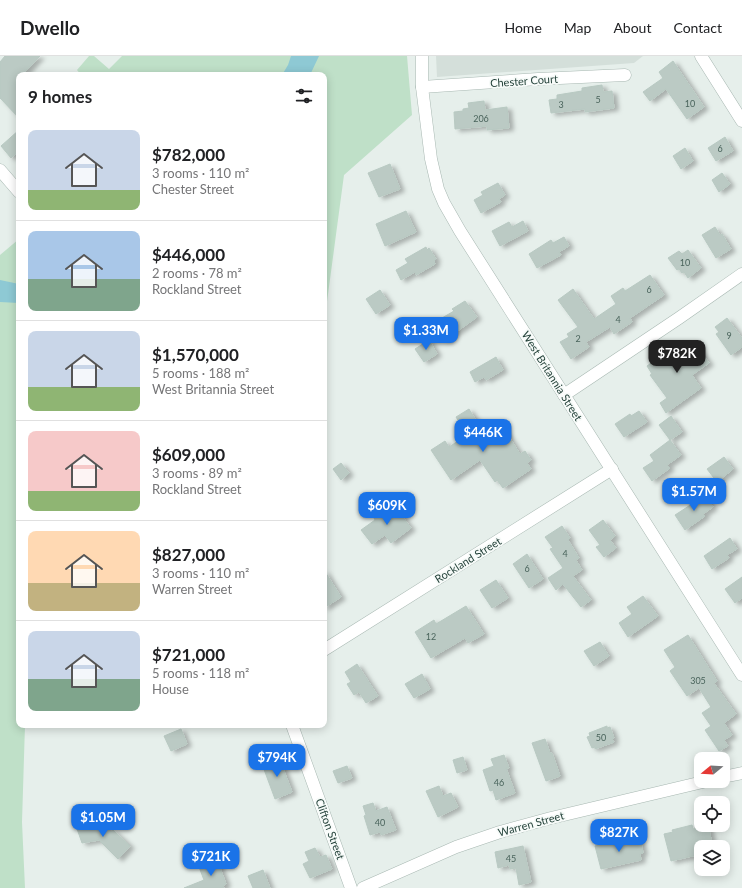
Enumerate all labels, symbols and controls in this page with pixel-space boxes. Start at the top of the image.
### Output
text: Dwello [20,16,80,39]
text: Home [504,19,542,36]
text: Map [564,19,591,36]
text: About [613,19,651,36]
text: Contact [673,19,722,36]
street label: Chester Court [490,72,558,89]
icon: filters [293,85,315,107]
text: 9 homes [28,86,92,107]
house number: 5 [595,94,601,105]
house number: 10 [685,98,695,109]
house number: 3 [558,99,564,110]
house number: 206 [473,113,489,124]
house number: 6 [717,143,723,154]
text: $782,000 [152,144,225,165]
icon: home [60,146,108,194]
text: 3 rooms · 110 m² [152,165,249,181]
text: Chester Street [152,181,234,197]
text: $446,000 [152,244,225,265]
icon: home [60,247,108,295]
house number: 10 [680,257,690,268]
text: 2 rooms · 78 m² [152,265,242,281]
text: Rockland Street [152,281,242,297]
house number: 6 [646,284,652,295]
house number: 4 [615,314,621,325]
pin: $1.33M [393,317,459,351]
text: $1.33M [403,322,449,338]
street label: West Britannia Street [520,328,585,423]
house number: 9 [726,330,732,341]
house number: 2 [575,333,581,344]
pin: $782K [649,340,705,374]
text: $1,570,000 [152,344,239,365]
text: $782K [657,345,697,361]
icon: home [60,347,108,395]
text: 5 rooms · 188 m² [152,365,249,381]
text: West Britannia Street [152,381,274,397]
pin: $446K [455,419,511,453]
text: $446K [463,424,503,440]
text: $609,000 [152,444,225,465]
icon: home [60,447,108,495]
text: 3 rooms · 89 m² [152,465,242,481]
pin: $1.57M [661,478,727,512]
text: Rockland Street [152,481,242,497]
text: $1.57M [671,483,717,499]
pin: $609K [359,492,415,526]
text: $609K [367,497,407,513]
street label: Rockland Street [432,534,503,585]
text: $827,000 [152,544,225,565]
icon: home [60,547,108,595]
house number: 4 [562,548,568,559]
house number: 6 [524,563,530,574]
text: 3 rooms · 110 m² [152,565,249,581]
text: Warren Street [152,581,232,597]
house number: 12 [426,631,436,642]
text: $721,000 [152,644,225,665]
icon: home [60,647,108,695]
text: 5 rooms · 118 m² [152,665,249,681]
house number: 305 [690,675,706,686]
text: House [152,681,189,697]
house number: 50 [596,732,606,743]
pin: $794K [249,744,305,778]
text: $794K [257,749,297,765]
north arrow [694,752,730,788]
map controls [694,752,730,876]
house number: 46 [494,777,504,788]
street label: Clifton Street [313,796,348,861]
button: locate [694,796,730,832]
pin: $1.05M [70,804,136,838]
street label: Warren Street [496,808,565,839]
text: $1.05M [80,809,126,825]
house number: 40 [375,817,385,828]
pin: $827K [591,819,647,853]
text: $827K [599,824,639,840]
button: layers [694,840,730,876]
pin: $721K [183,843,239,877]
text: $721K [191,848,231,864]
house number: 45 [506,853,516,864]

